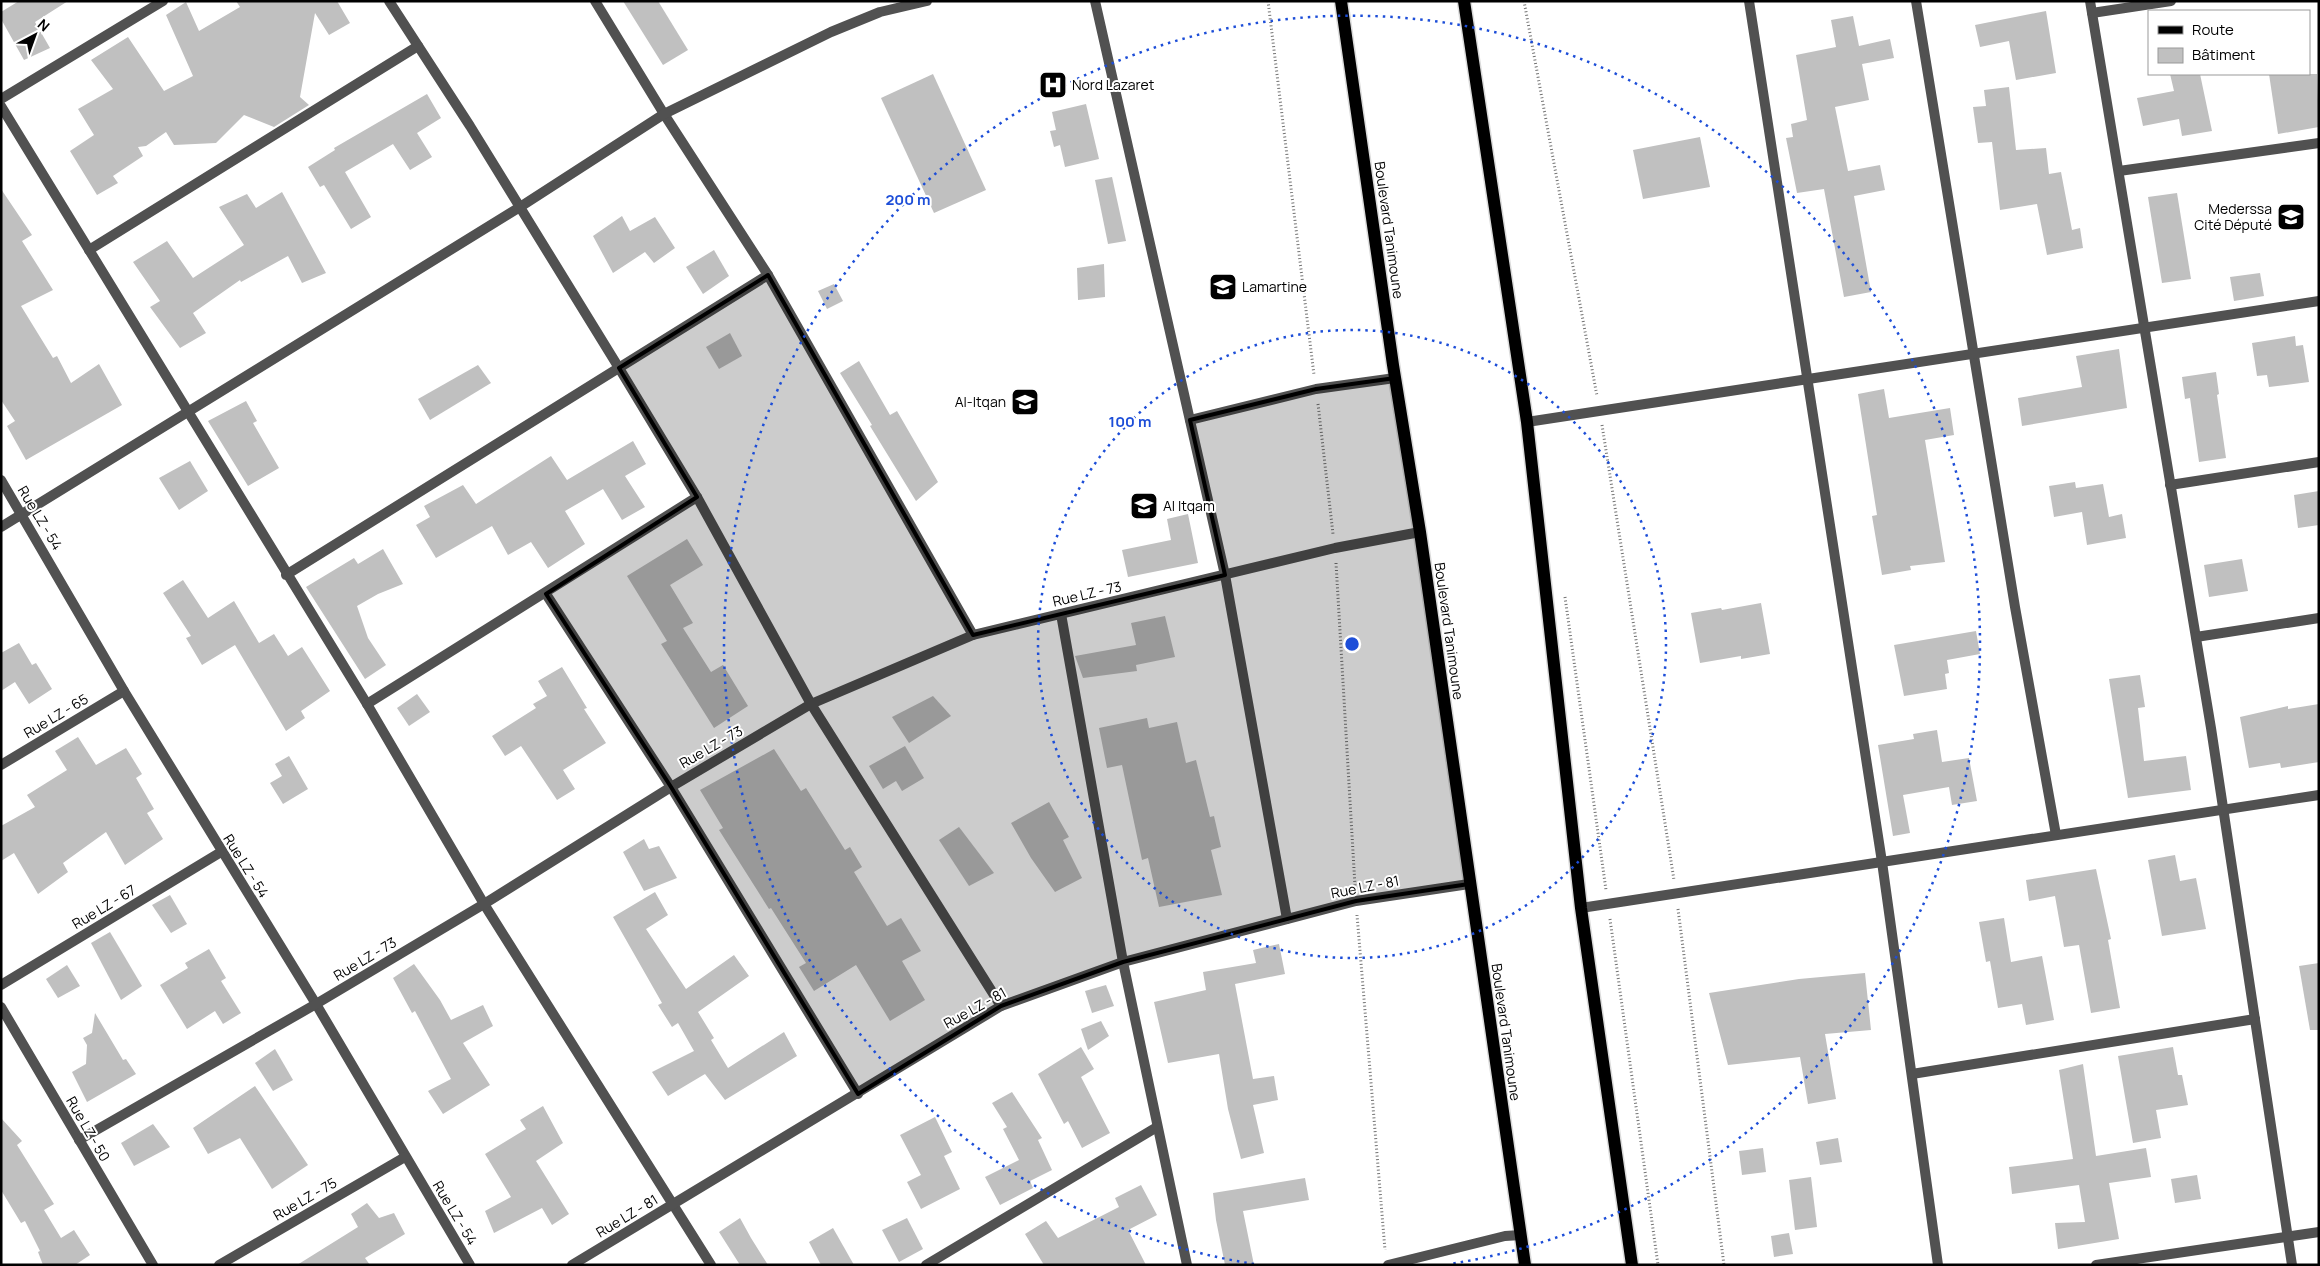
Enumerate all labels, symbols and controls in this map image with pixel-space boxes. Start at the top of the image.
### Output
north arrow [10,10,60,60]
legend [2148,10,2310,75]
text: N [34,14,54,35]
text: Route [2192,19,2234,40]
text: Bâtiment [2192,44,2255,65]
hospital icon: Nord Lazaret [1038,70,1068,100]
place label: Nord Lazaret [1072,75,1155,94]
street label: Boulevard Tanimoune [1370,160,1409,300]
text: 200 m [885,189,931,210]
place label: Mederssa Cité Député [2194,199,2272,234]
school or university icon: Mederssa Cité Député [2276,202,2306,232]
school or university icon: Lamartine [1208,272,1238,302]
place label: Lamartine [1242,277,1307,296]
school or university icon: Al-Itqan [1010,387,1040,417]
place label: Al-Itqan [955,392,1006,411]
text: 100 m [1109,411,1151,432]
street label: Rue LZ - 54 [14,482,67,553]
school or university icon: Al Itqam [1129,491,1159,521]
place label: Al Itqam [1163,496,1215,515]
street label: Boulevard Tanimoune [1430,561,1469,701]
street label: Rue LZ - 73 [1051,576,1123,611]
centre of rings [1343,635,1361,653]
street label: Rue LZ - 65 [20,689,92,742]
street label: Rue LZ - 73 [676,721,746,772]
street label: Rue LZ - 54 [219,830,273,901]
street label: Rue LZ - 81 [1329,871,1401,902]
street label: Rue LZ - 67 [68,880,139,933]
street label: Rue LZ - 73 [330,932,400,985]
street label: Boulevard Tanimoune [1487,962,1526,1102]
street label: Rue LZ - 81 [940,983,1010,1033]
street label: Rue LZ - 50 [62,1093,115,1165]
street label: Rue LZ - 75 [269,1173,340,1224]
street label: Rue LZ - 54 [429,1177,482,1248]
street label: Rue LZ - 81 [592,1190,661,1241]

